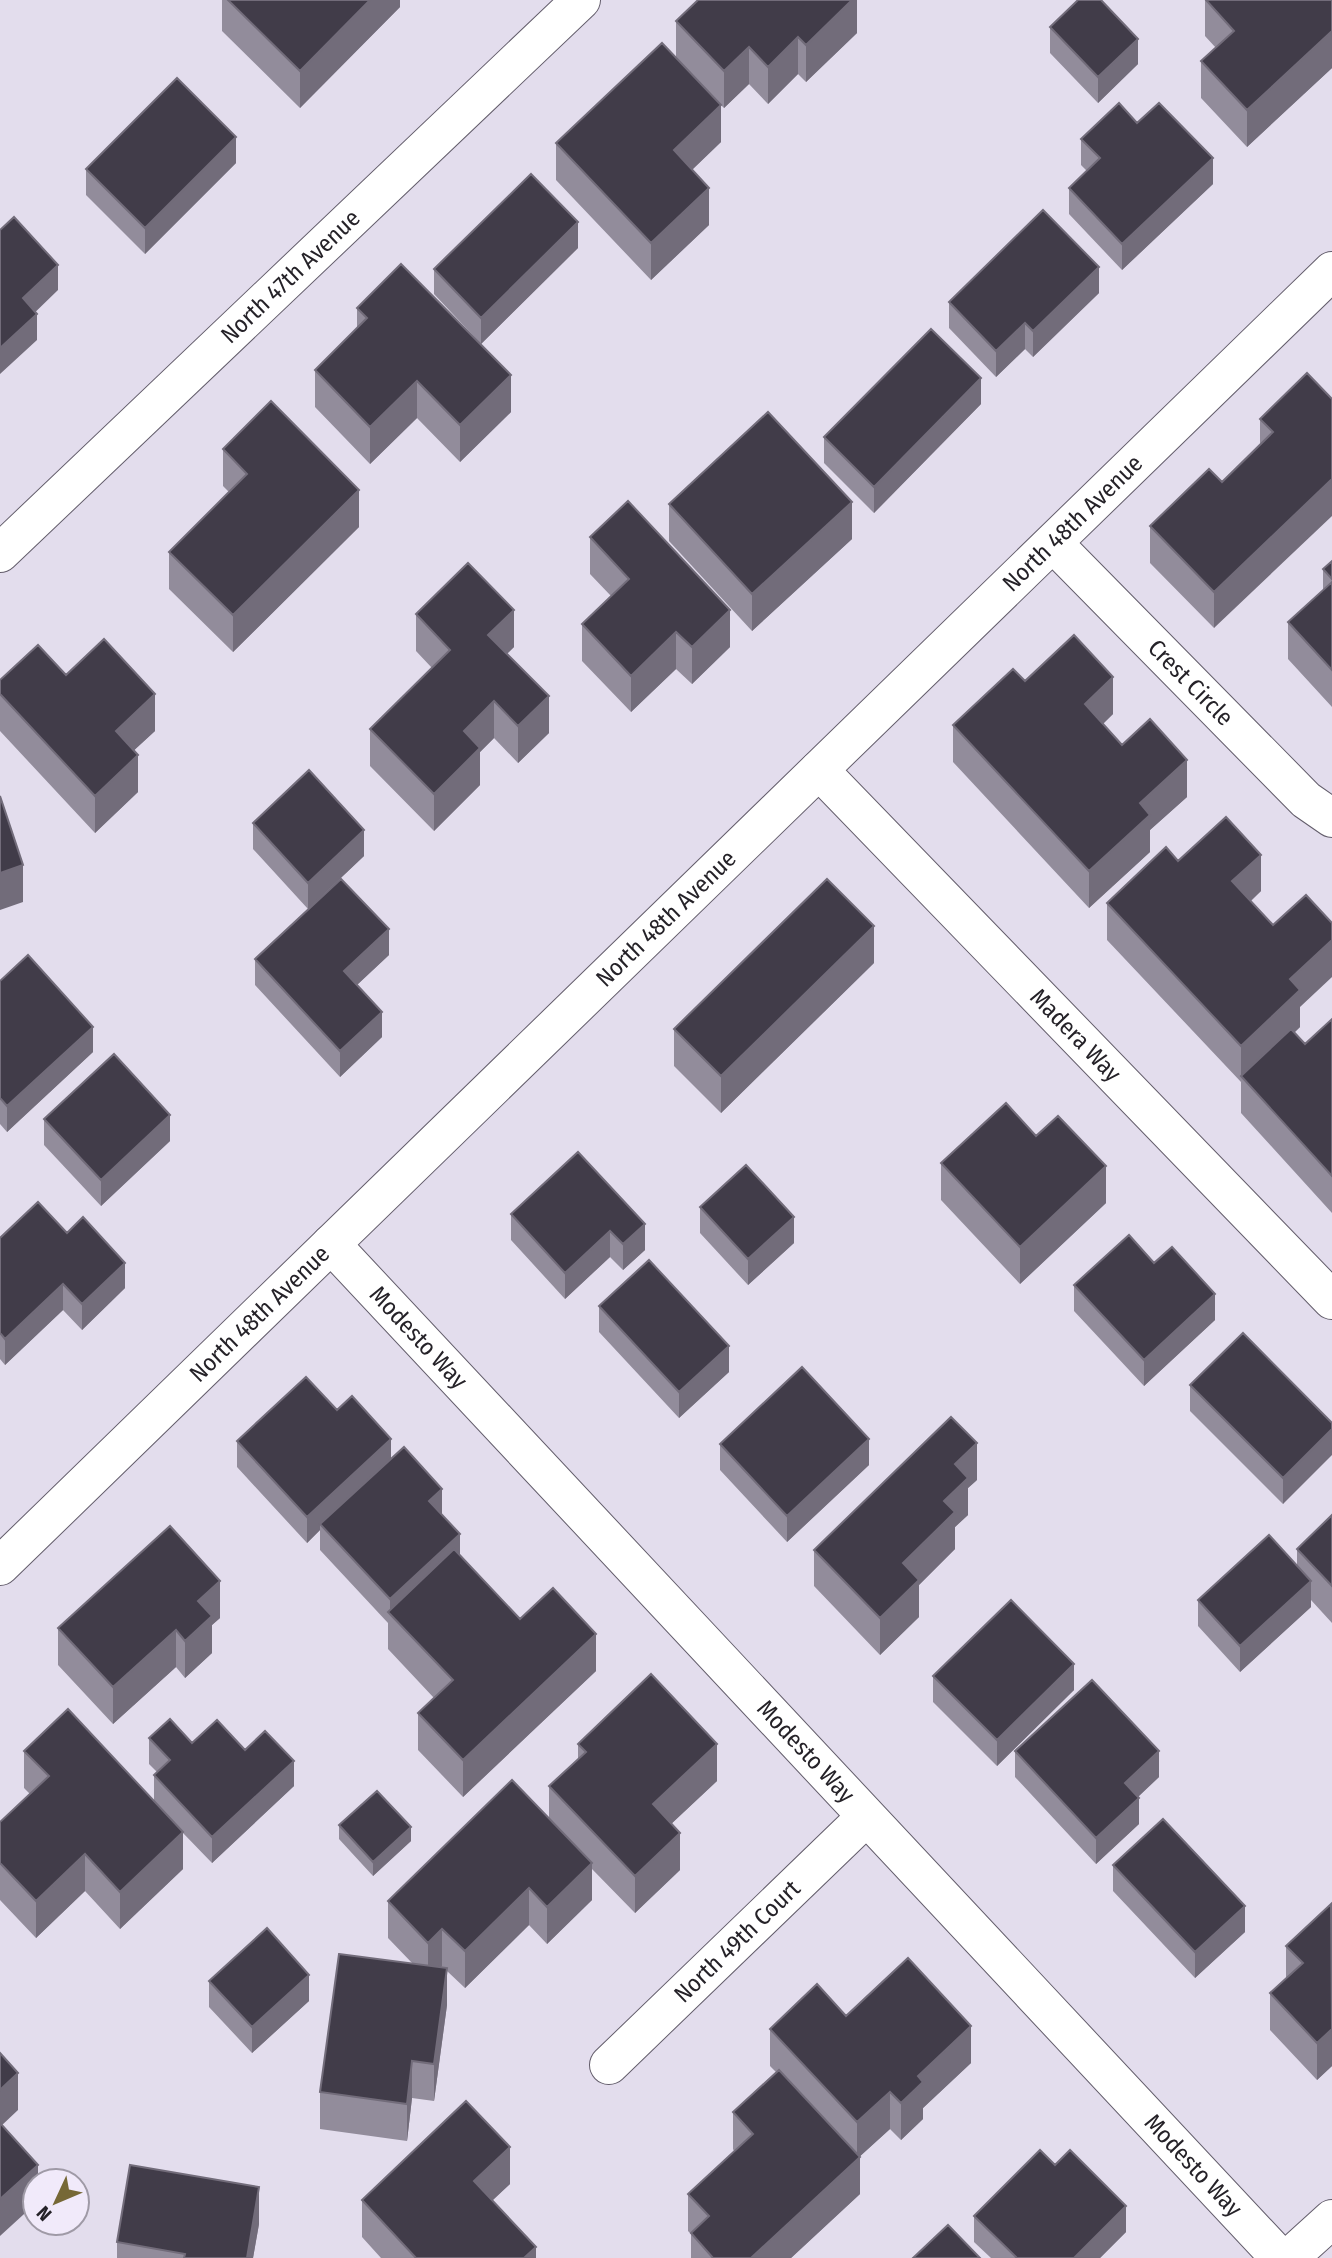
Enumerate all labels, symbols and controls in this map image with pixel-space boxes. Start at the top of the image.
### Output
street label: North 47th Avenue [215,204,366,349]
street label: North 48th Avenue [997,449,1148,597]
street label: Crest Circle [1142,634,1239,732]
street label: North 48th Avenue [590,844,742,992]
street label: Madera Way [1025,983,1127,1087]
street label: North 48th Avenue [184,1240,335,1388]
street label: Modesto Way [364,1280,473,1395]
street label: Modesto Way [751,1694,861,1809]
street label: North 49th Court [668,1874,806,2008]
street label: Modesto Way [1139,2108,1248,2223]
north arrow [21,2167,91,2237]
text: N [32,2201,56,2226]

